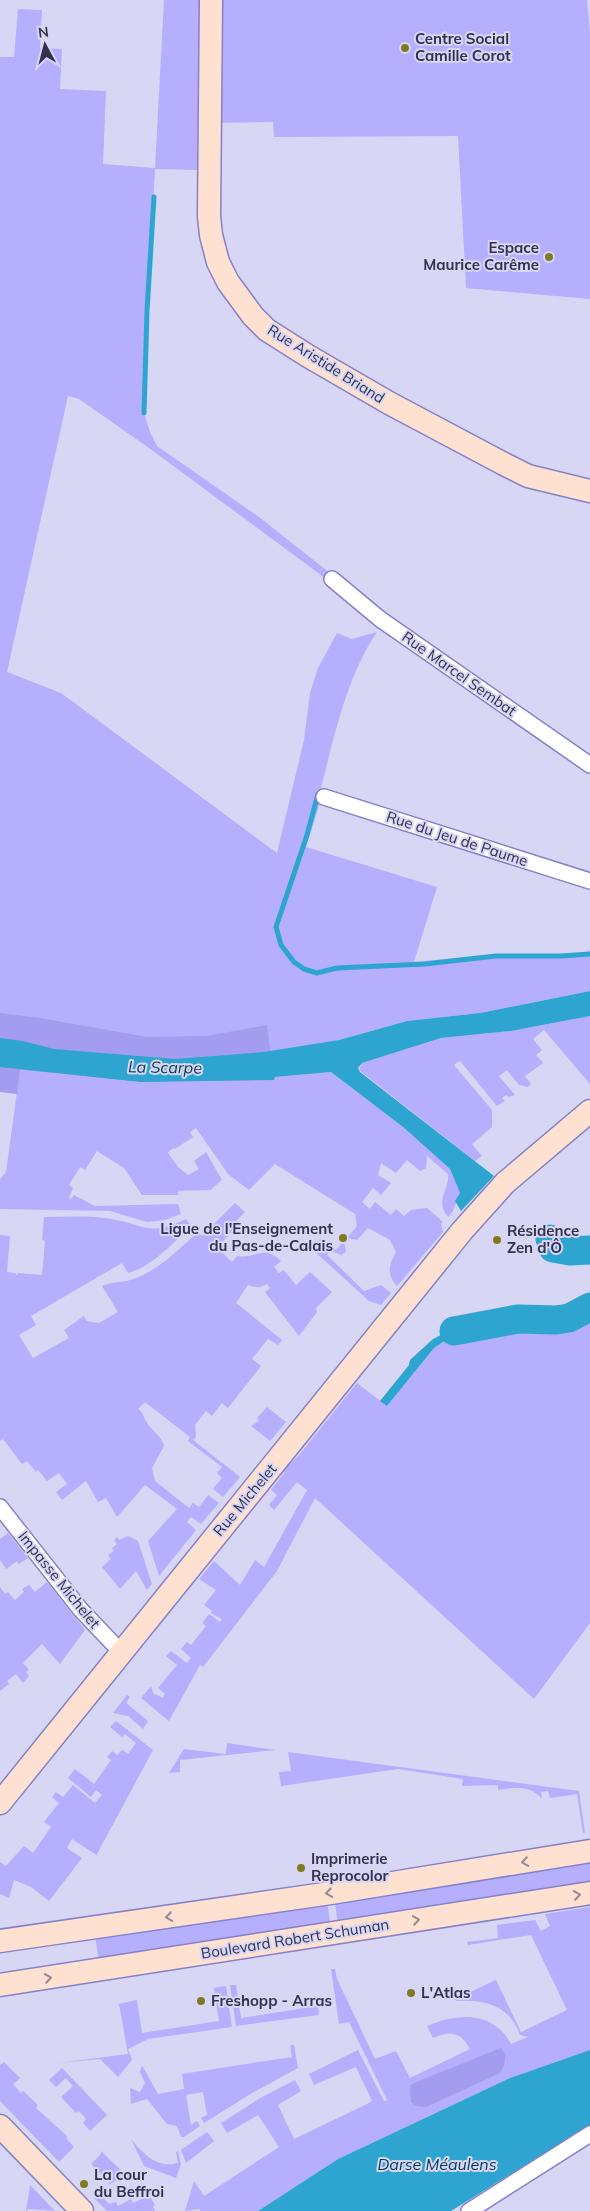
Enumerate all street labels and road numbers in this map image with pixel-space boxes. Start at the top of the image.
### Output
street label: Rue Aristide Briand [264,320,388,407]
street label: Rue Marcel Sembat [398,627,520,720]
street label: Rue du Jeu de Paume [384,807,530,870]
street label: Rue Michelet [209,1460,280,1540]
street label: Impasse Michelet [14,1527,104,1632]
street label: Boulevard Robert Schuman [199,1914,390,1963]

